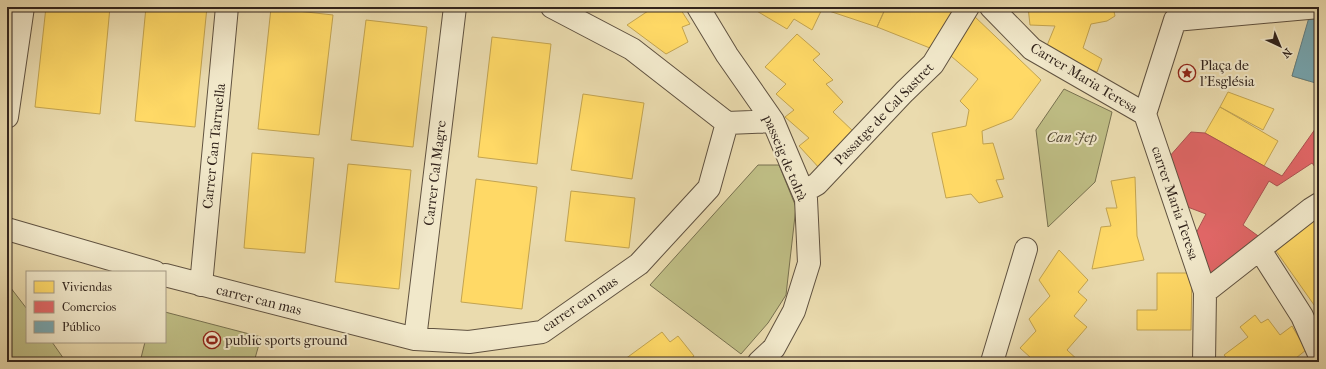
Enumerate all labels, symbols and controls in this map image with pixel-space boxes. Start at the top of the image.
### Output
north arrow [1260,26,1300,66]
street label: Carrer Maria Teresa [1027,39,1141,117]
text: N [1279,45,1294,61]
place label: Plaça de l'Església [1199,57,1255,90]
street label: Passatge de Cal Sastret [831,59,937,169]
place icon: Plaça de l'Església [1177,63,1197,83]
street label: Carrer Can Tarruella [199,82,229,210]
street label: passeig de tolrà [759,112,811,204]
street label: Carrer Cal Magre [420,119,450,227]
park label: Can Jep [1047,129,1097,146]
street label: carrer Maria Teresa [1148,144,1203,262]
legend [26,271,166,343]
street label: carrer can mas [539,273,621,335]
text: Viviendas [61,280,113,294]
street label: carrer can mas [215,281,303,319]
text: Comercios [62,300,117,314]
text: Público [62,320,100,334]
sports icon: public sports ground [202,330,222,350]
place label: public sports ground [224,332,348,349]

